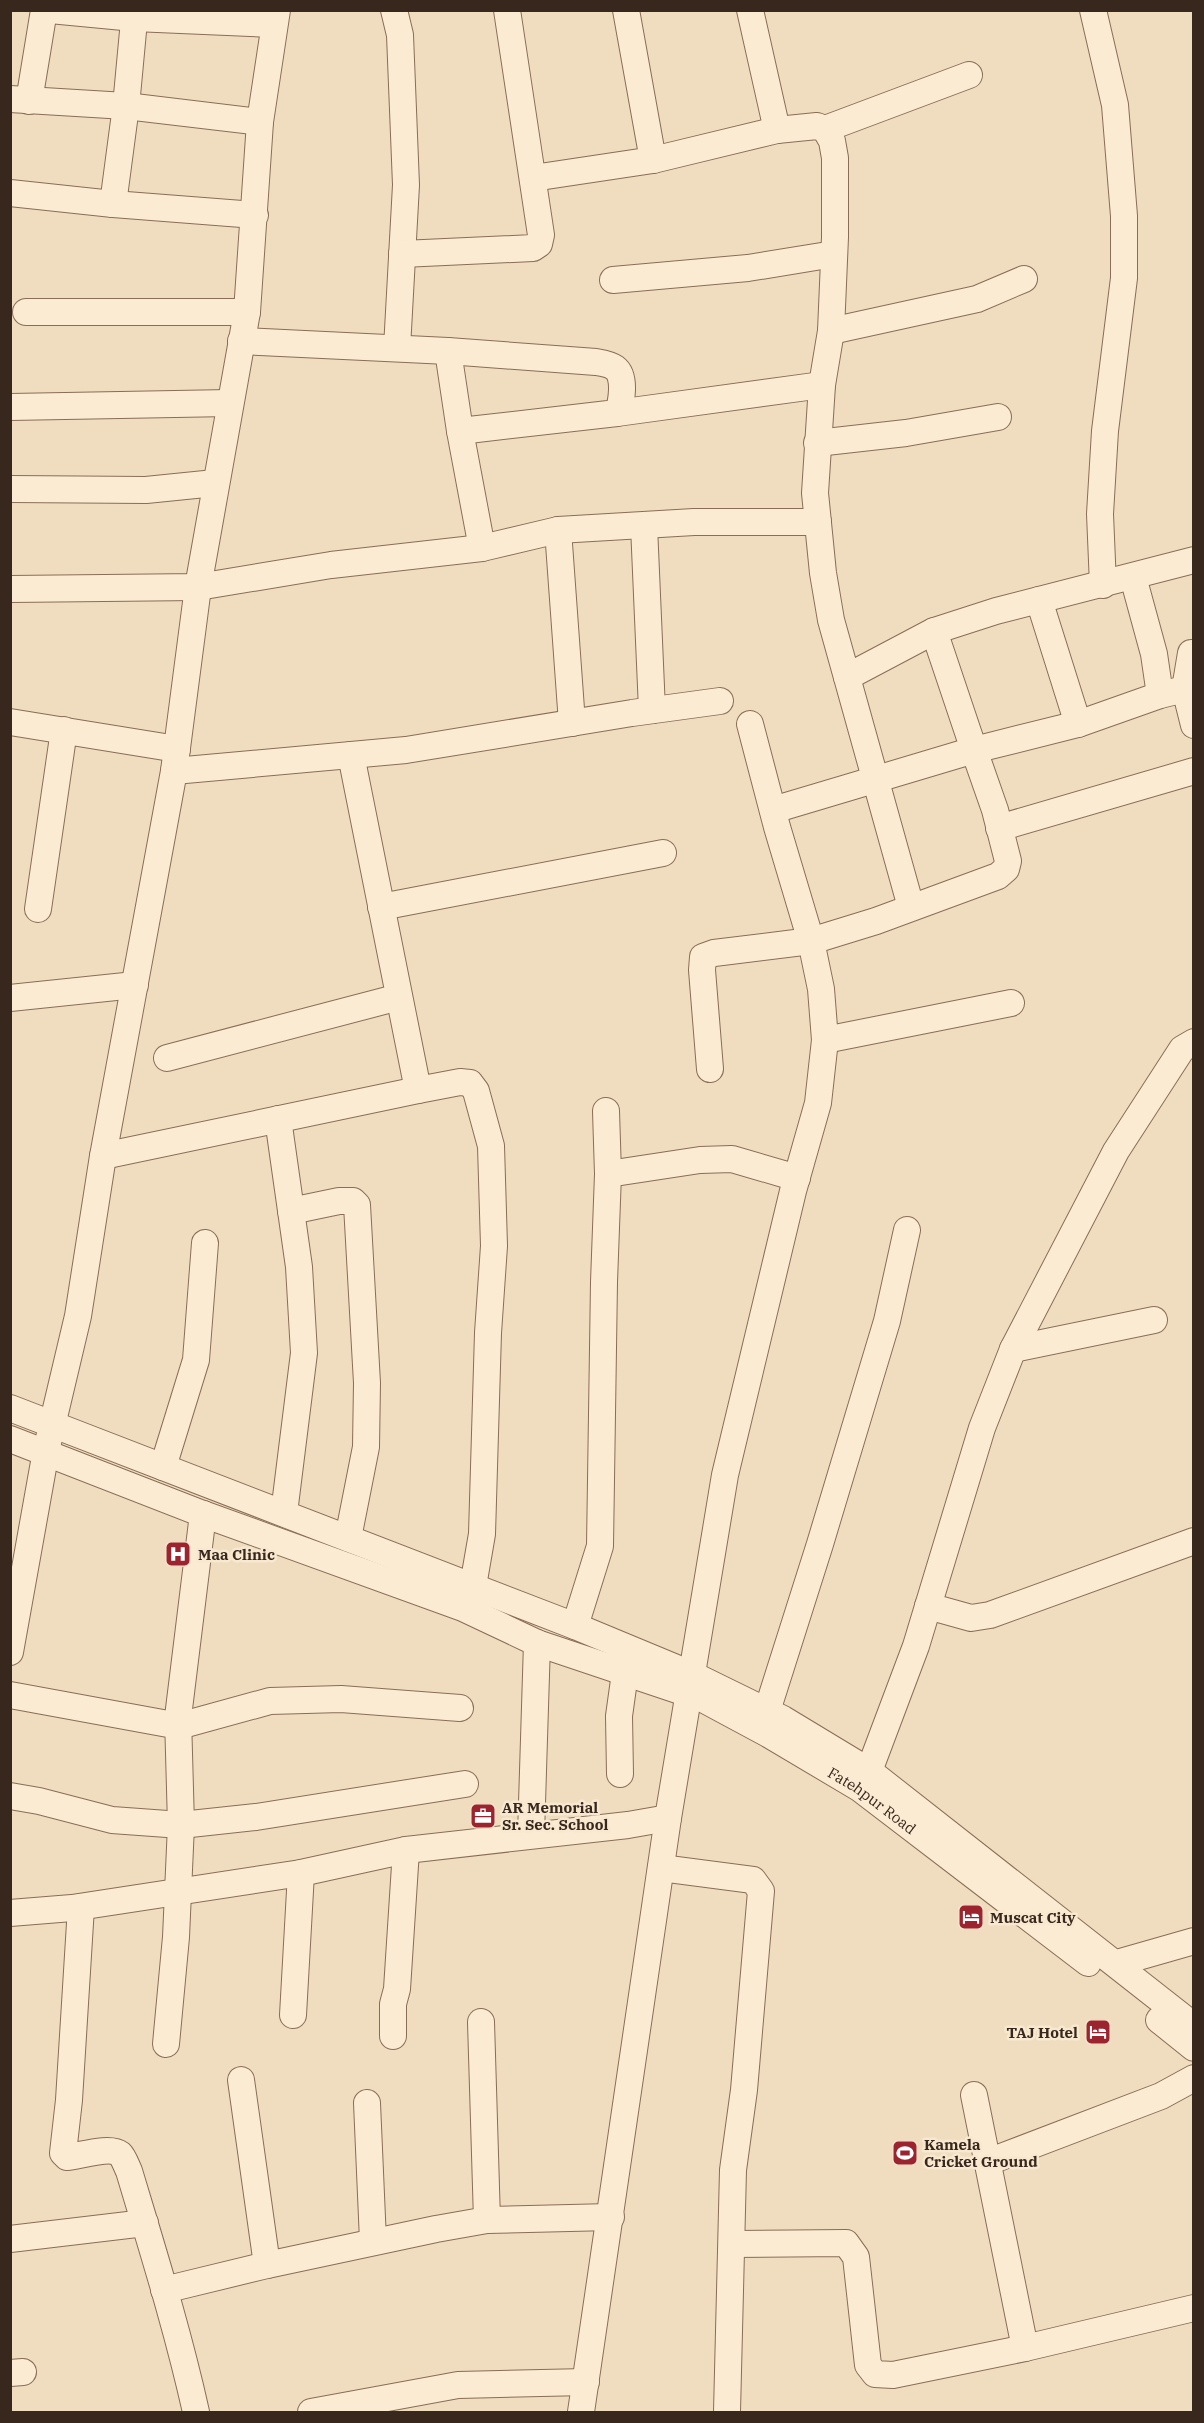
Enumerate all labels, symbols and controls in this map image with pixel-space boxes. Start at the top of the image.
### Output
hospital icon: Maa Clinic [163,1539,193,1569]
place label: Maa Clinic [198,1545,275,1564]
street label: Fatehpur Road [825,1762,920,1838]
place label: AR Memorial Sr. Sec. School [502,1798,608,1834]
office icon: AR Memorial Sr. Sec. School [468,1801,498,1831]
hotel icon: Muscat City [956,1902,986,1932]
place label: Muscat City [990,1908,1076,1927]
hotel icon: TAJ Hotel [1083,2017,1113,2047]
place label: TAJ Hotel [1007,2023,1078,2042]
place label: Kamela Cricket Ground [924,2135,1038,2171]
sports icon: Kamela Cricket Ground [890,2138,920,2168]

